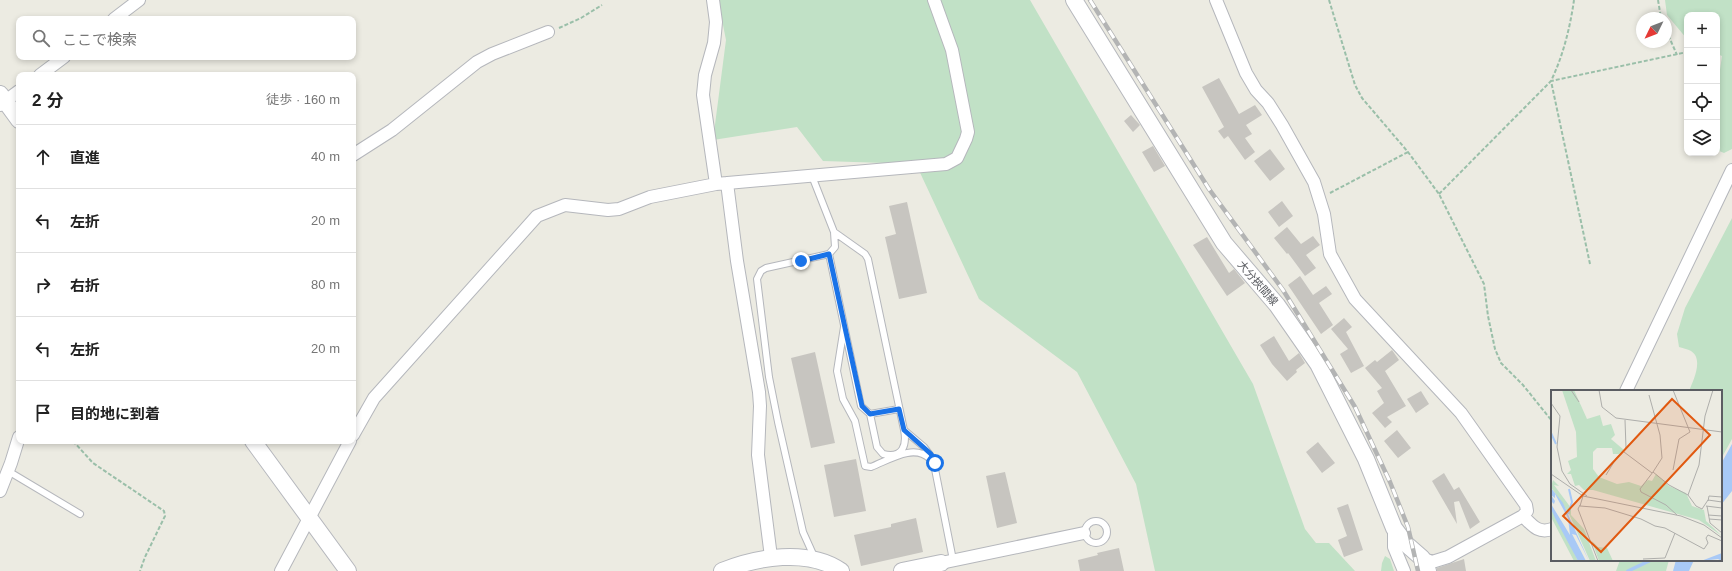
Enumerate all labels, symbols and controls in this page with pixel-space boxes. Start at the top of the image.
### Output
north arrow [1636,12,1672,48]
map controls [1684,12,1720,156]
button: + [1684,12,1720,48]
search box [16,16,356,60]
icon: search [30,27,52,49]
text: ここで検索 [62,31,137,48]
button: − [1684,48,1720,84]
button: locate [1684,84,1720,120]
text: 2 分 [32,91,63,110]
text: 徒歩 · 160 m [266,92,340,107]
button: layers [1684,120,1720,156]
icon: ahead [32,146,54,168]
text: 直進 [70,149,100,166]
text: 40 m [311,149,340,164]
icon: left [32,210,54,232]
text: 左折 [70,213,100,230]
text: 20 m [311,213,340,228]
route end [792,252,810,270]
street label: 大分挾間線 [1235,258,1281,308]
icon: right [32,274,54,296]
text: 右折 [70,277,100,294]
text: 80 m [311,277,340,292]
icon: left [32,338,54,360]
text: 左折 [70,341,100,358]
text: 20 m [311,341,340,356]
inset map [1551,390,1722,561]
icon: arrive [32,402,54,424]
text: 目的地に到着 [70,405,160,422]
route start [926,454,944,472]

